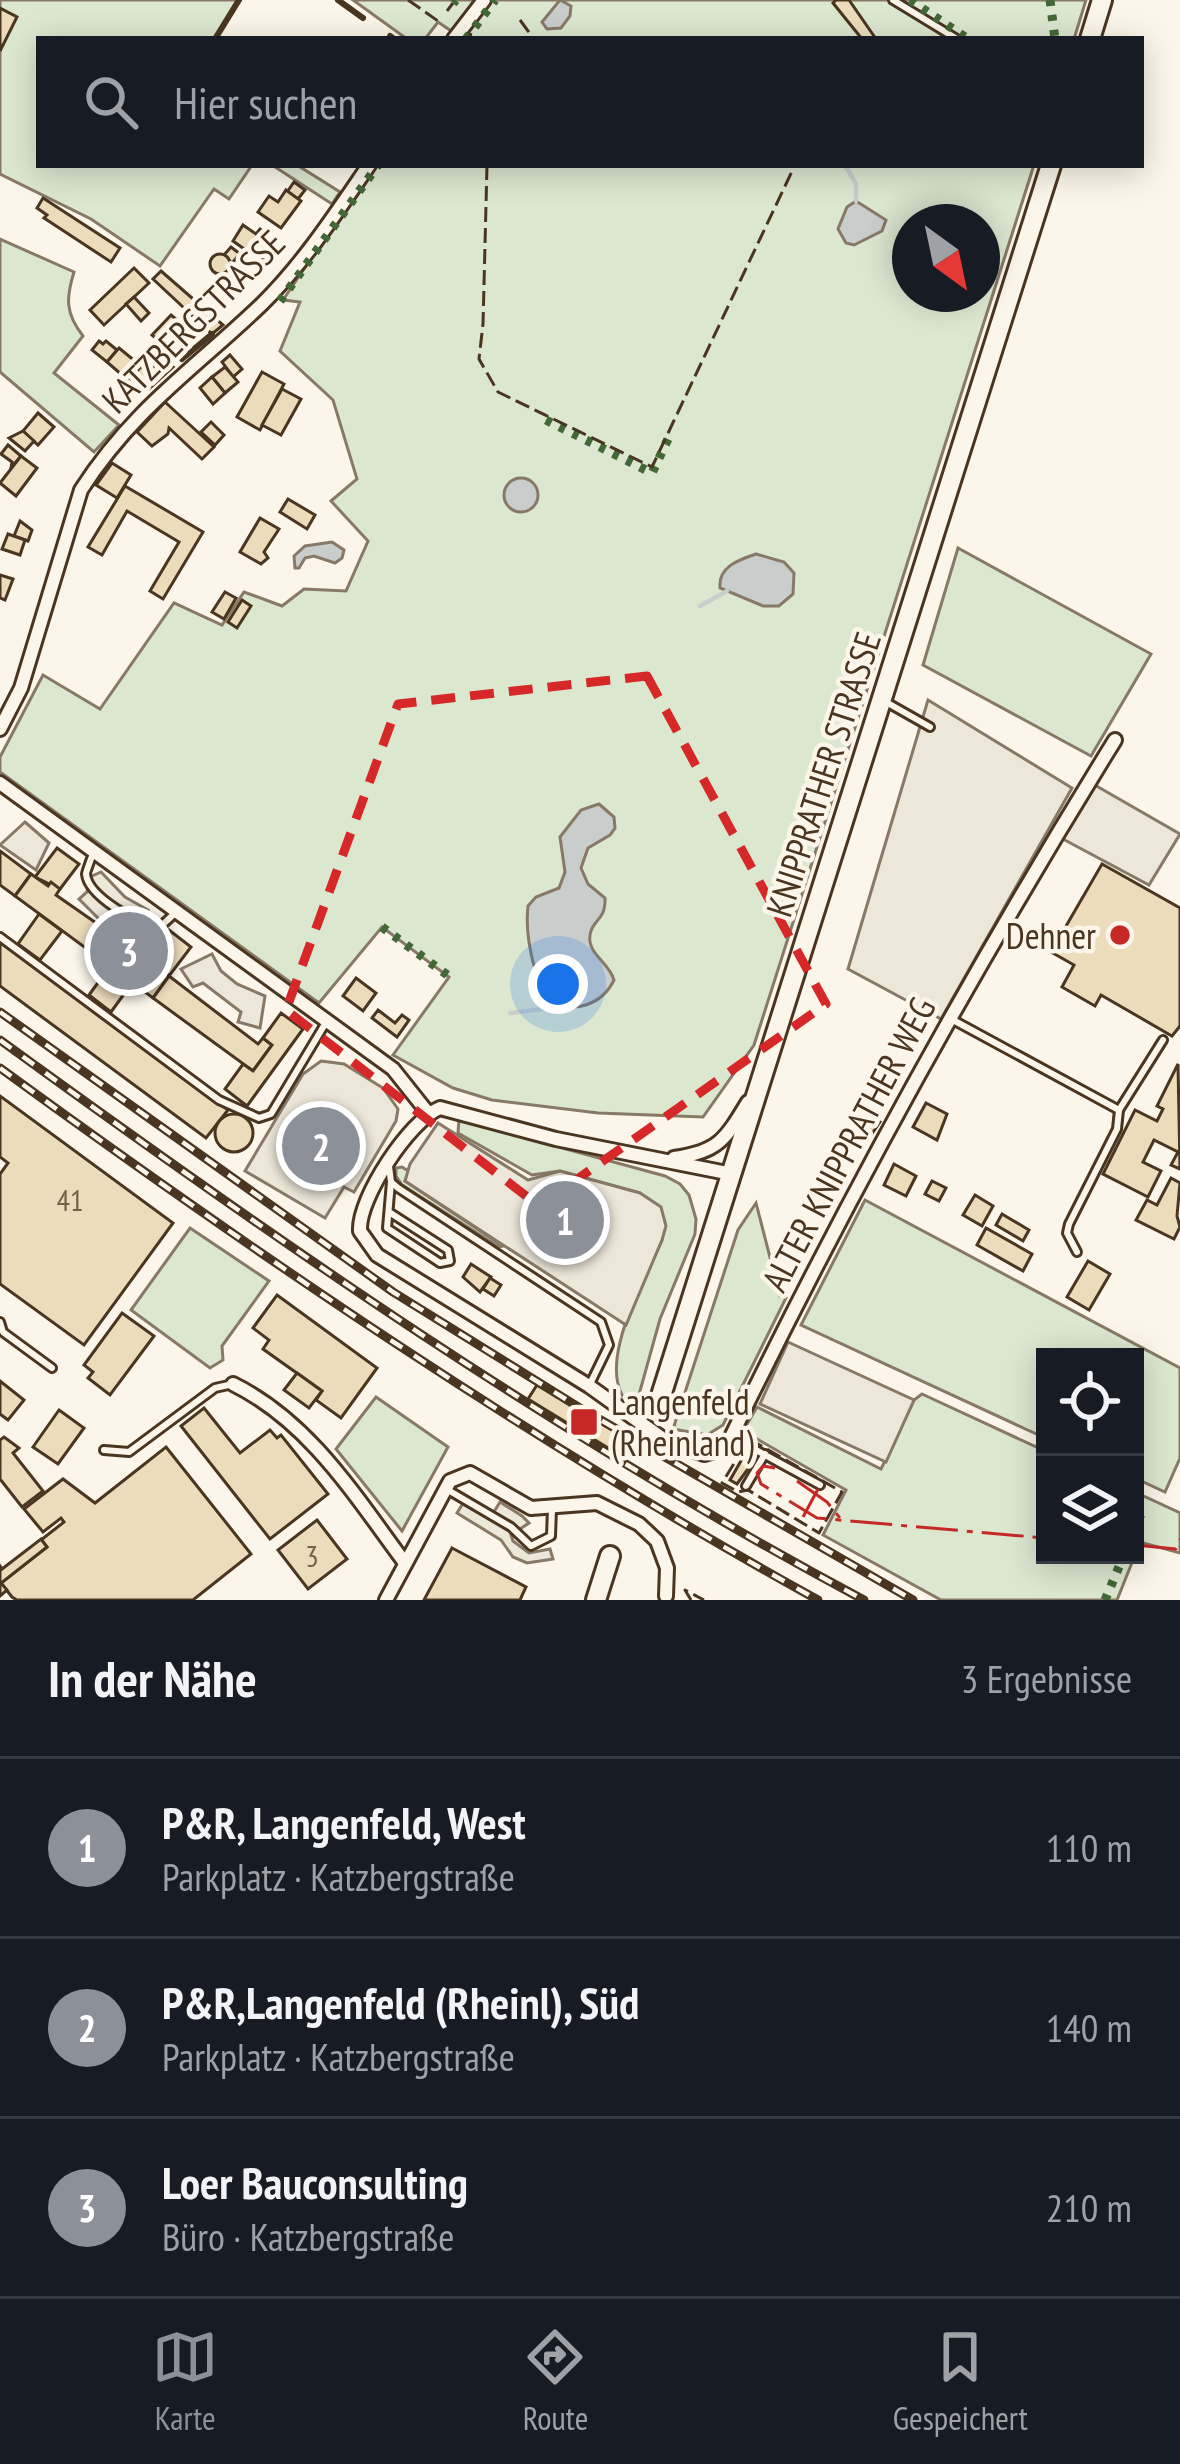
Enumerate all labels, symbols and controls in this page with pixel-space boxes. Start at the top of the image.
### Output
search box [36,36,1144,168]
icon: search [78,69,144,135]
text: Hier suchen [174,73,357,131]
north arrow [892,204,1000,312]
street label: KATZBERGSTRASSE [91,219,295,423]
street label: KNIPPRATHER STRASSE [755,626,891,922]
pin: 3 [90,906,168,996]
place label: Dehner [1006,912,1096,959]
marker: Dehner [1107,922,1133,948]
your location [528,954,588,1014]
street label: ALTER KNIPPRATHER WEG [751,989,945,1299]
pin: 2 [282,1101,360,1191]
pin: 1 [526,1175,604,1265]
house number: 41 [57,1180,84,1219]
map controls [1036,1348,1144,1564]
button: locate [1036,1348,1144,1456]
place label: Langenfeld (Rheinland) [611,1378,754,1466]
marker: Langenfeld (Rheinland) [568,1406,600,1438]
button: layers [1036,1456,1144,1564]
house number: 3 [305,1536,319,1575]
text: In der Nähe [48,1645,257,1711]
text: 3 Ergebnisse [961,1653,1132,1704]
text: P&R, Langenfeld, West [162,1793,526,1851]
text: 1 [78,1822,96,1873]
text: 110 m [1046,1822,1132,1873]
text: Parkplatz · Katzbergstraße [162,1851,515,1902]
text: P&R,Langenfeld (Rheinl), Süd [162,1973,639,2031]
text: 2 [78,2002,96,2053]
text: 140 m [1046,2002,1132,2053]
text: Parkplatz · Katzbergstraße [162,2031,515,2082]
text: Loer Bauconsulting [162,2153,468,2211]
text: 3 [78,2182,96,2233]
text: 210 m [1046,2182,1132,2233]
text: Büro · Katzbergstraße [162,2211,454,2262]
tab: Karte [152,2324,218,2439]
tab: Route [522,2324,588,2439]
tab: Gespeichert [893,2324,1028,2439]

